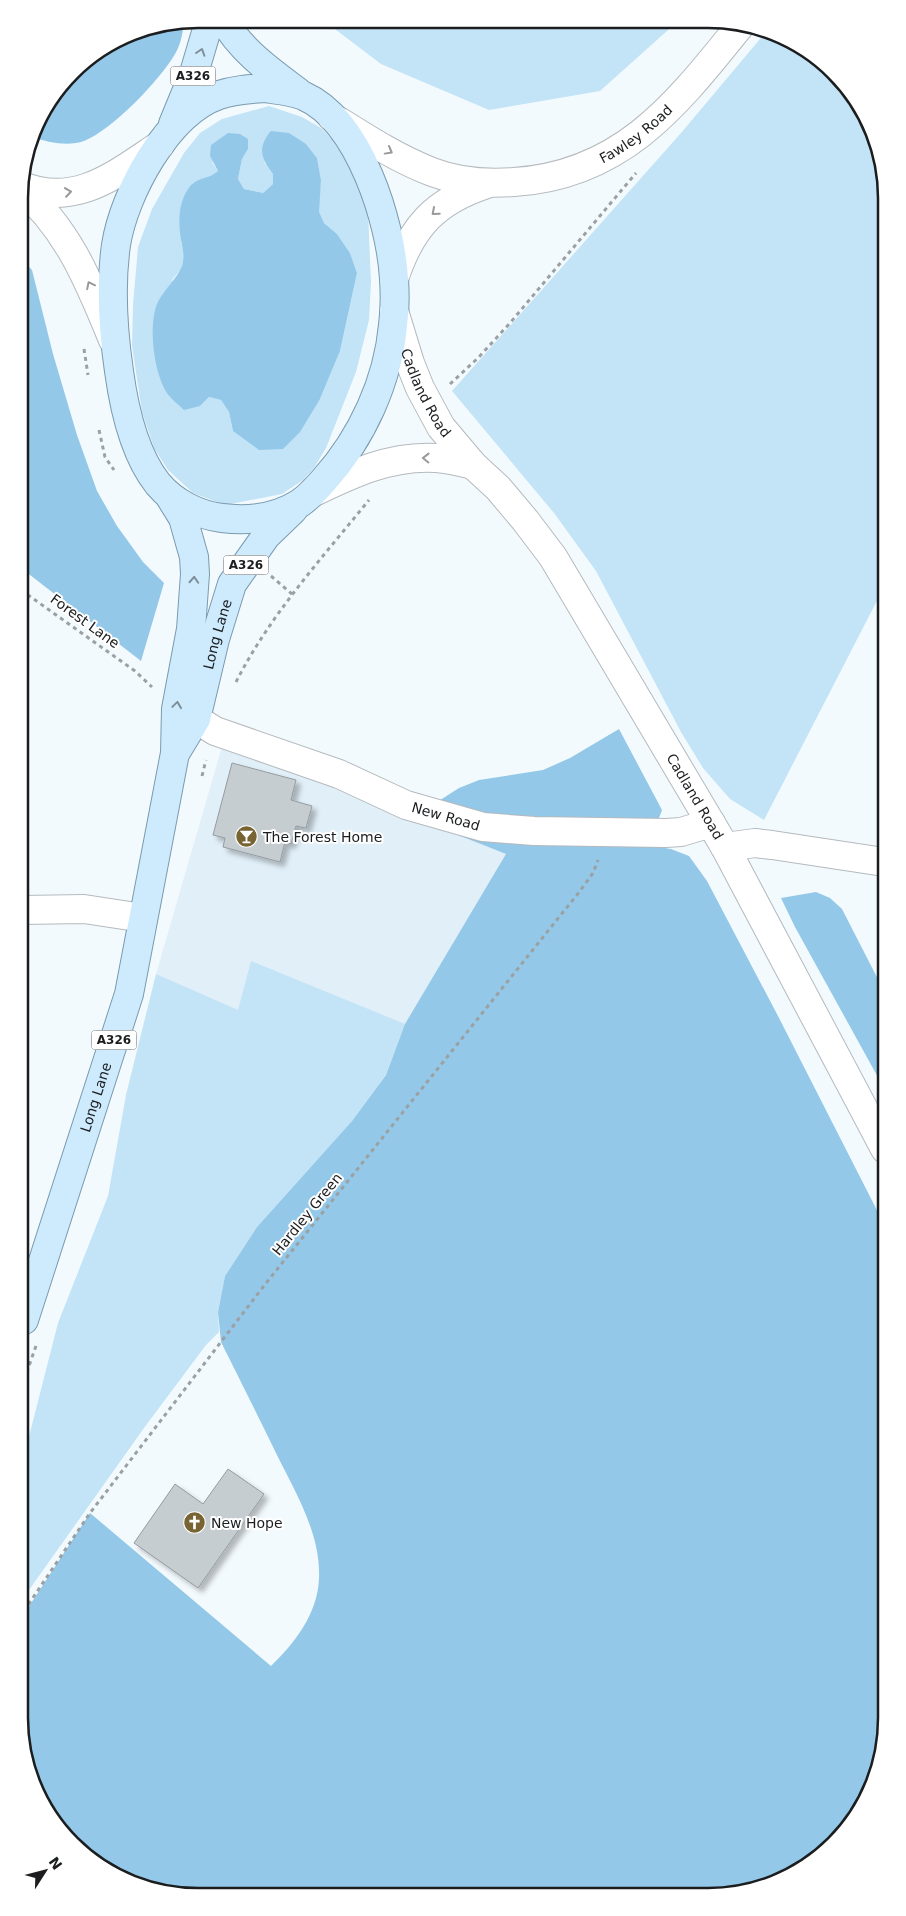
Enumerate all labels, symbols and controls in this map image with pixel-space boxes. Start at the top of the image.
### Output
one-way arrow [195,49,205,57]
road number: A326 [170,66,216,85]
street label: Fawley Road [597,102,676,166]
one-way arrow [383,145,392,155]
one-way arrow [63,188,72,198]
one-way arrow [432,206,441,214]
one-way arrow [86,282,96,291]
street label: Cadland Road [398,346,454,441]
one-way arrow [421,453,429,463]
road number: A326 [224,556,268,574]
one-way arrow [189,576,200,584]
street label: Forest Lane [47,591,123,651]
street label: Long Lane [200,597,235,671]
one-way arrow [172,700,182,709]
street label: Cadland Road [663,751,727,842]
street label: New Road [410,799,482,834]
bar icon: The Forest Home [235,825,259,849]
place label: The Forest Home [262,829,382,845]
road number: A326 [92,1030,136,1050]
street label: Long Lane [77,1060,114,1134]
street label: Hardley Green [269,1170,345,1258]
church icon: New Hope [183,1511,207,1535]
place label: New Hope [211,1515,283,1531]
north arrow [20,1846,70,1896]
text: N [46,1854,65,1873]

